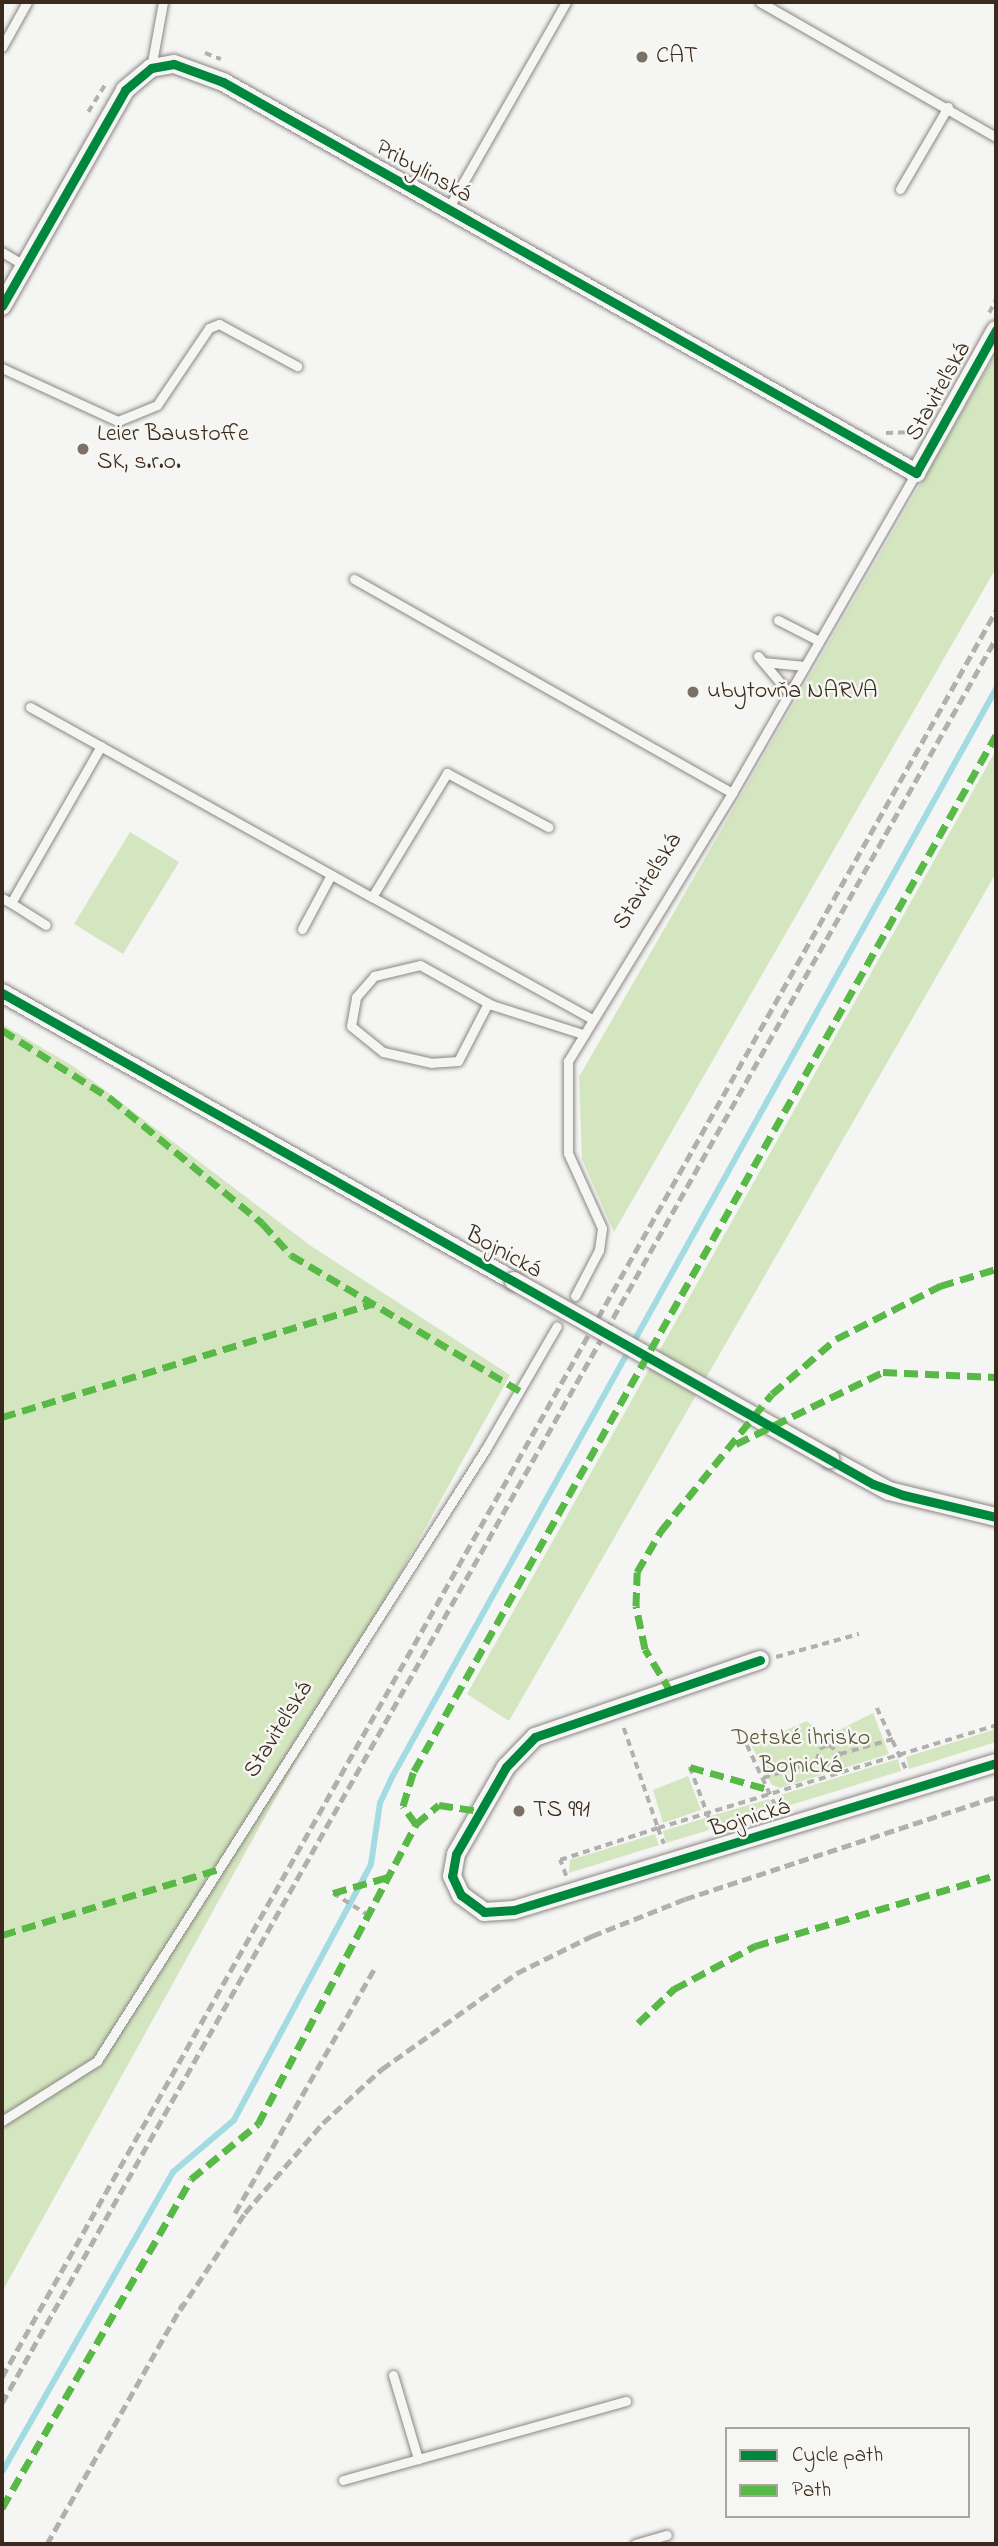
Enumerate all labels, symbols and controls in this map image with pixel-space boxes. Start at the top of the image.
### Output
place label: CAT [656,43,698,71]
marker: CAT [634,49,650,65]
street label: Pribylinská [370,134,476,210]
street label: Staviteľská [900,338,978,446]
place label: Leier Baustoffe SK, s.r.o. [97,421,249,477]
marker: Leier Baustoffe SK, s.r.o. [75,441,91,457]
place label: ubytovňa NARVA [707,678,878,706]
marker: ubytovňa NARVA [685,684,701,700]
street label: Staviteľská [607,828,689,936]
street label: Bojnická [460,1220,546,1286]
street label: Staviteľská [238,1676,320,1784]
park label: Detské ihrisko Bojnická [732,1725,870,1781]
street label: Bojnická [706,1793,794,1845]
place label: TS 991 [533,1797,590,1825]
marker: TS 991 [511,1803,527,1819]
legend [725,2427,970,2518]
text: Cycle path [792,2441,883,2471]
text: Path [792,2476,831,2506]

